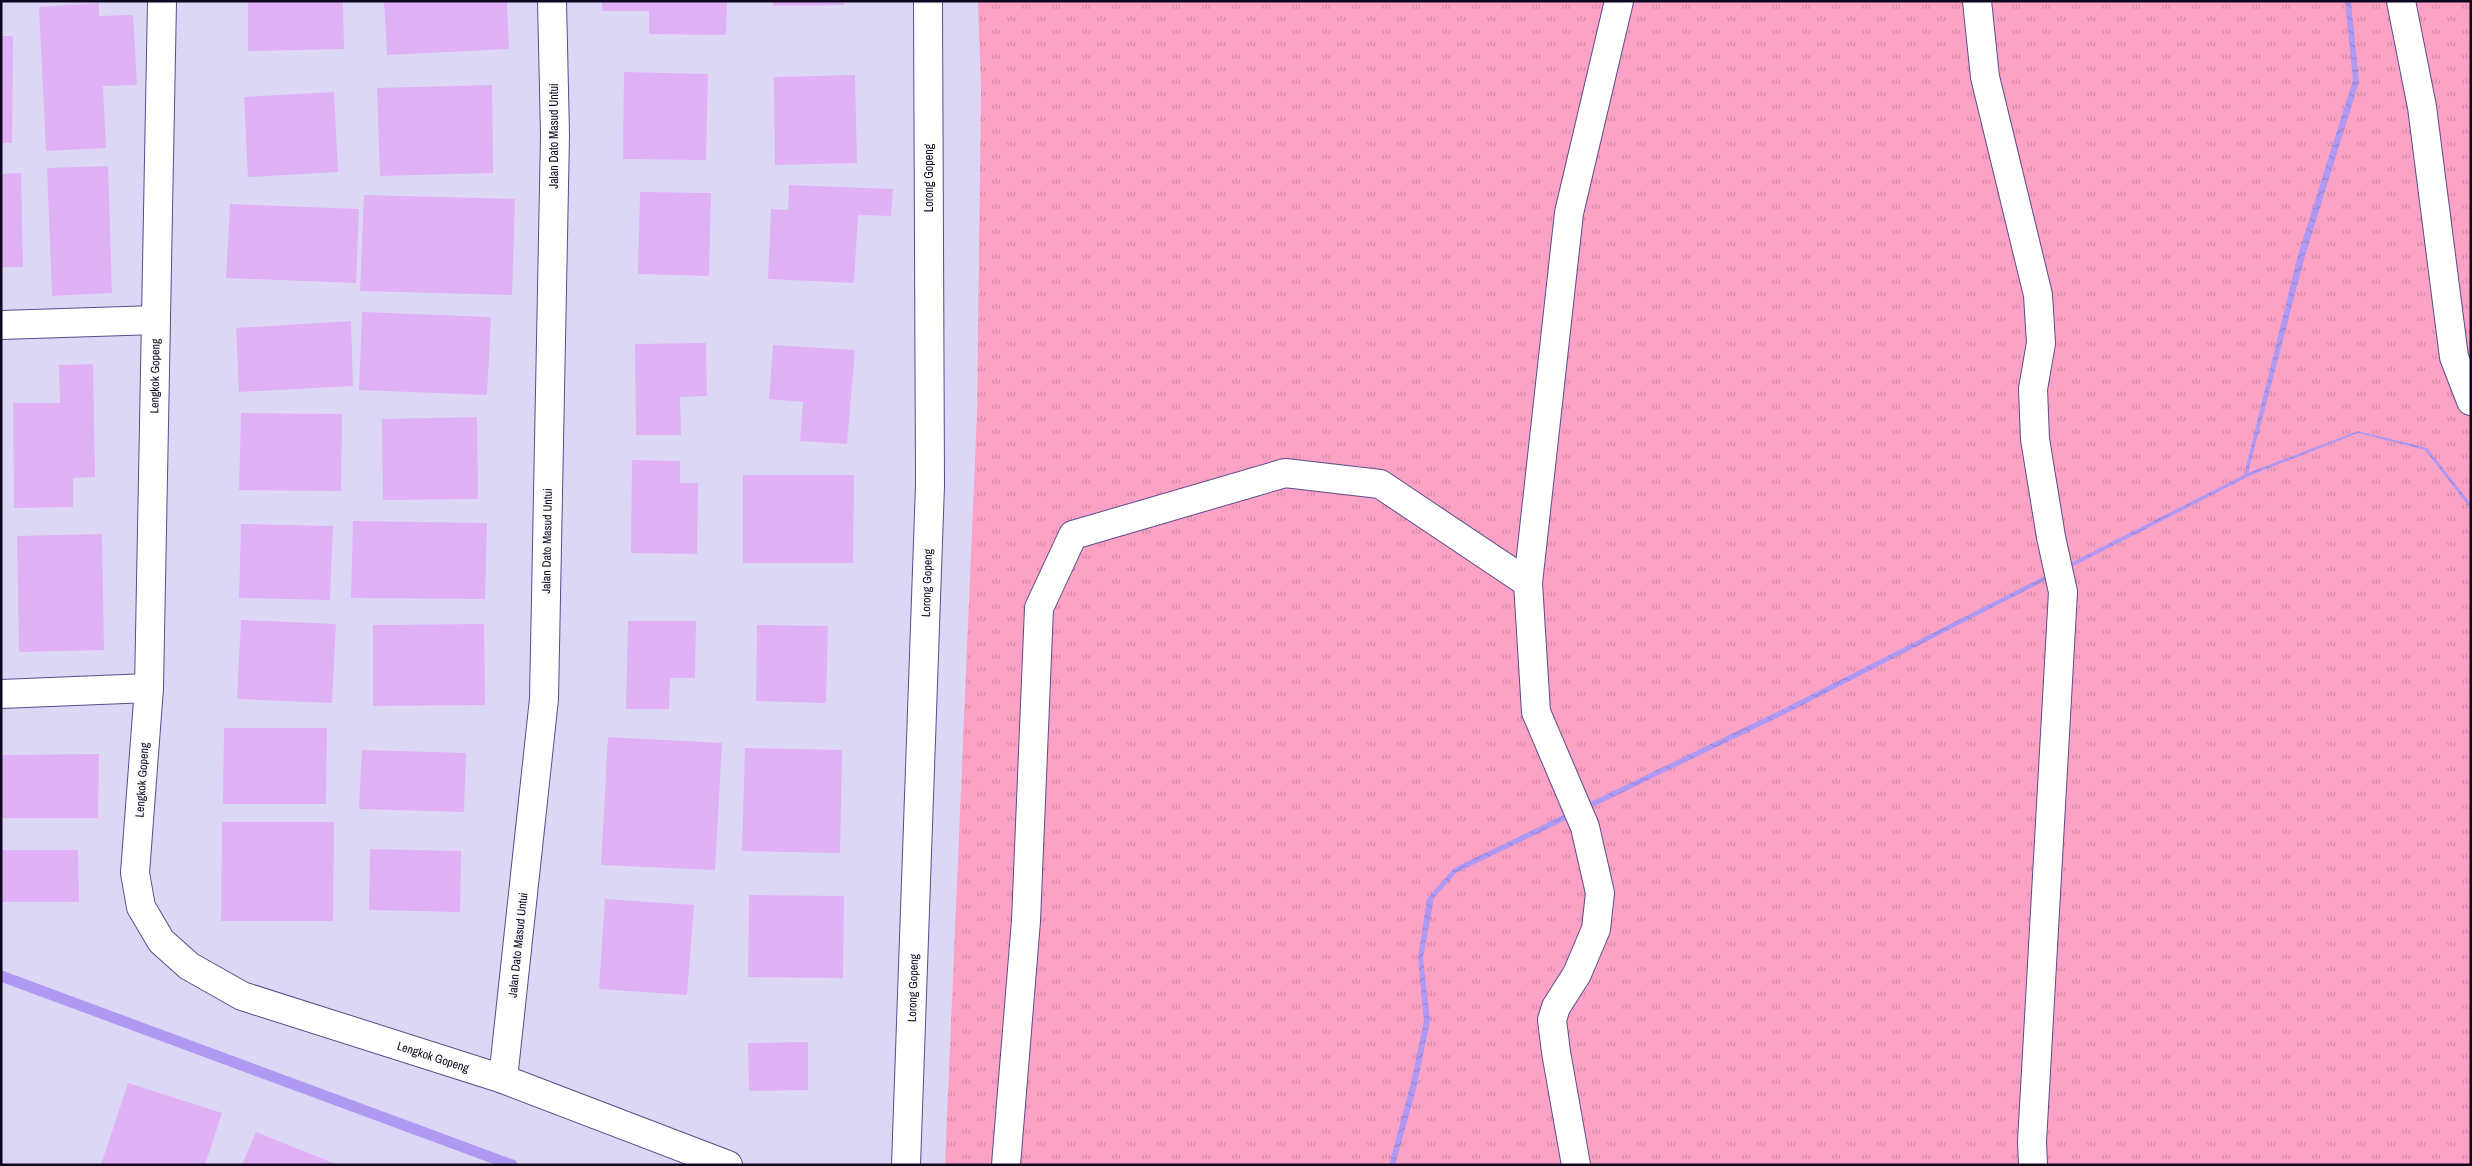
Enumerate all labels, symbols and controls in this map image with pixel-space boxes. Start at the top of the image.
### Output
street label: Jalan Dato Masud Untui [546,83,562,189]
street label: Lorong Gopeng [921,143,937,212]
street label: Lengkok Gopeng [146,338,164,414]
street label: Jalan Dato Masud Untui [538,488,556,594]
street label: Lorong Gopeng [918,548,936,617]
street label: Lengkok Gopeng [131,742,153,818]
street label: Jalan Dato Masud Untui [505,892,531,998]
street label: Lorong Gopeng [904,953,922,1022]
street label: Lengkok Gopeng [395,1038,472,1076]

